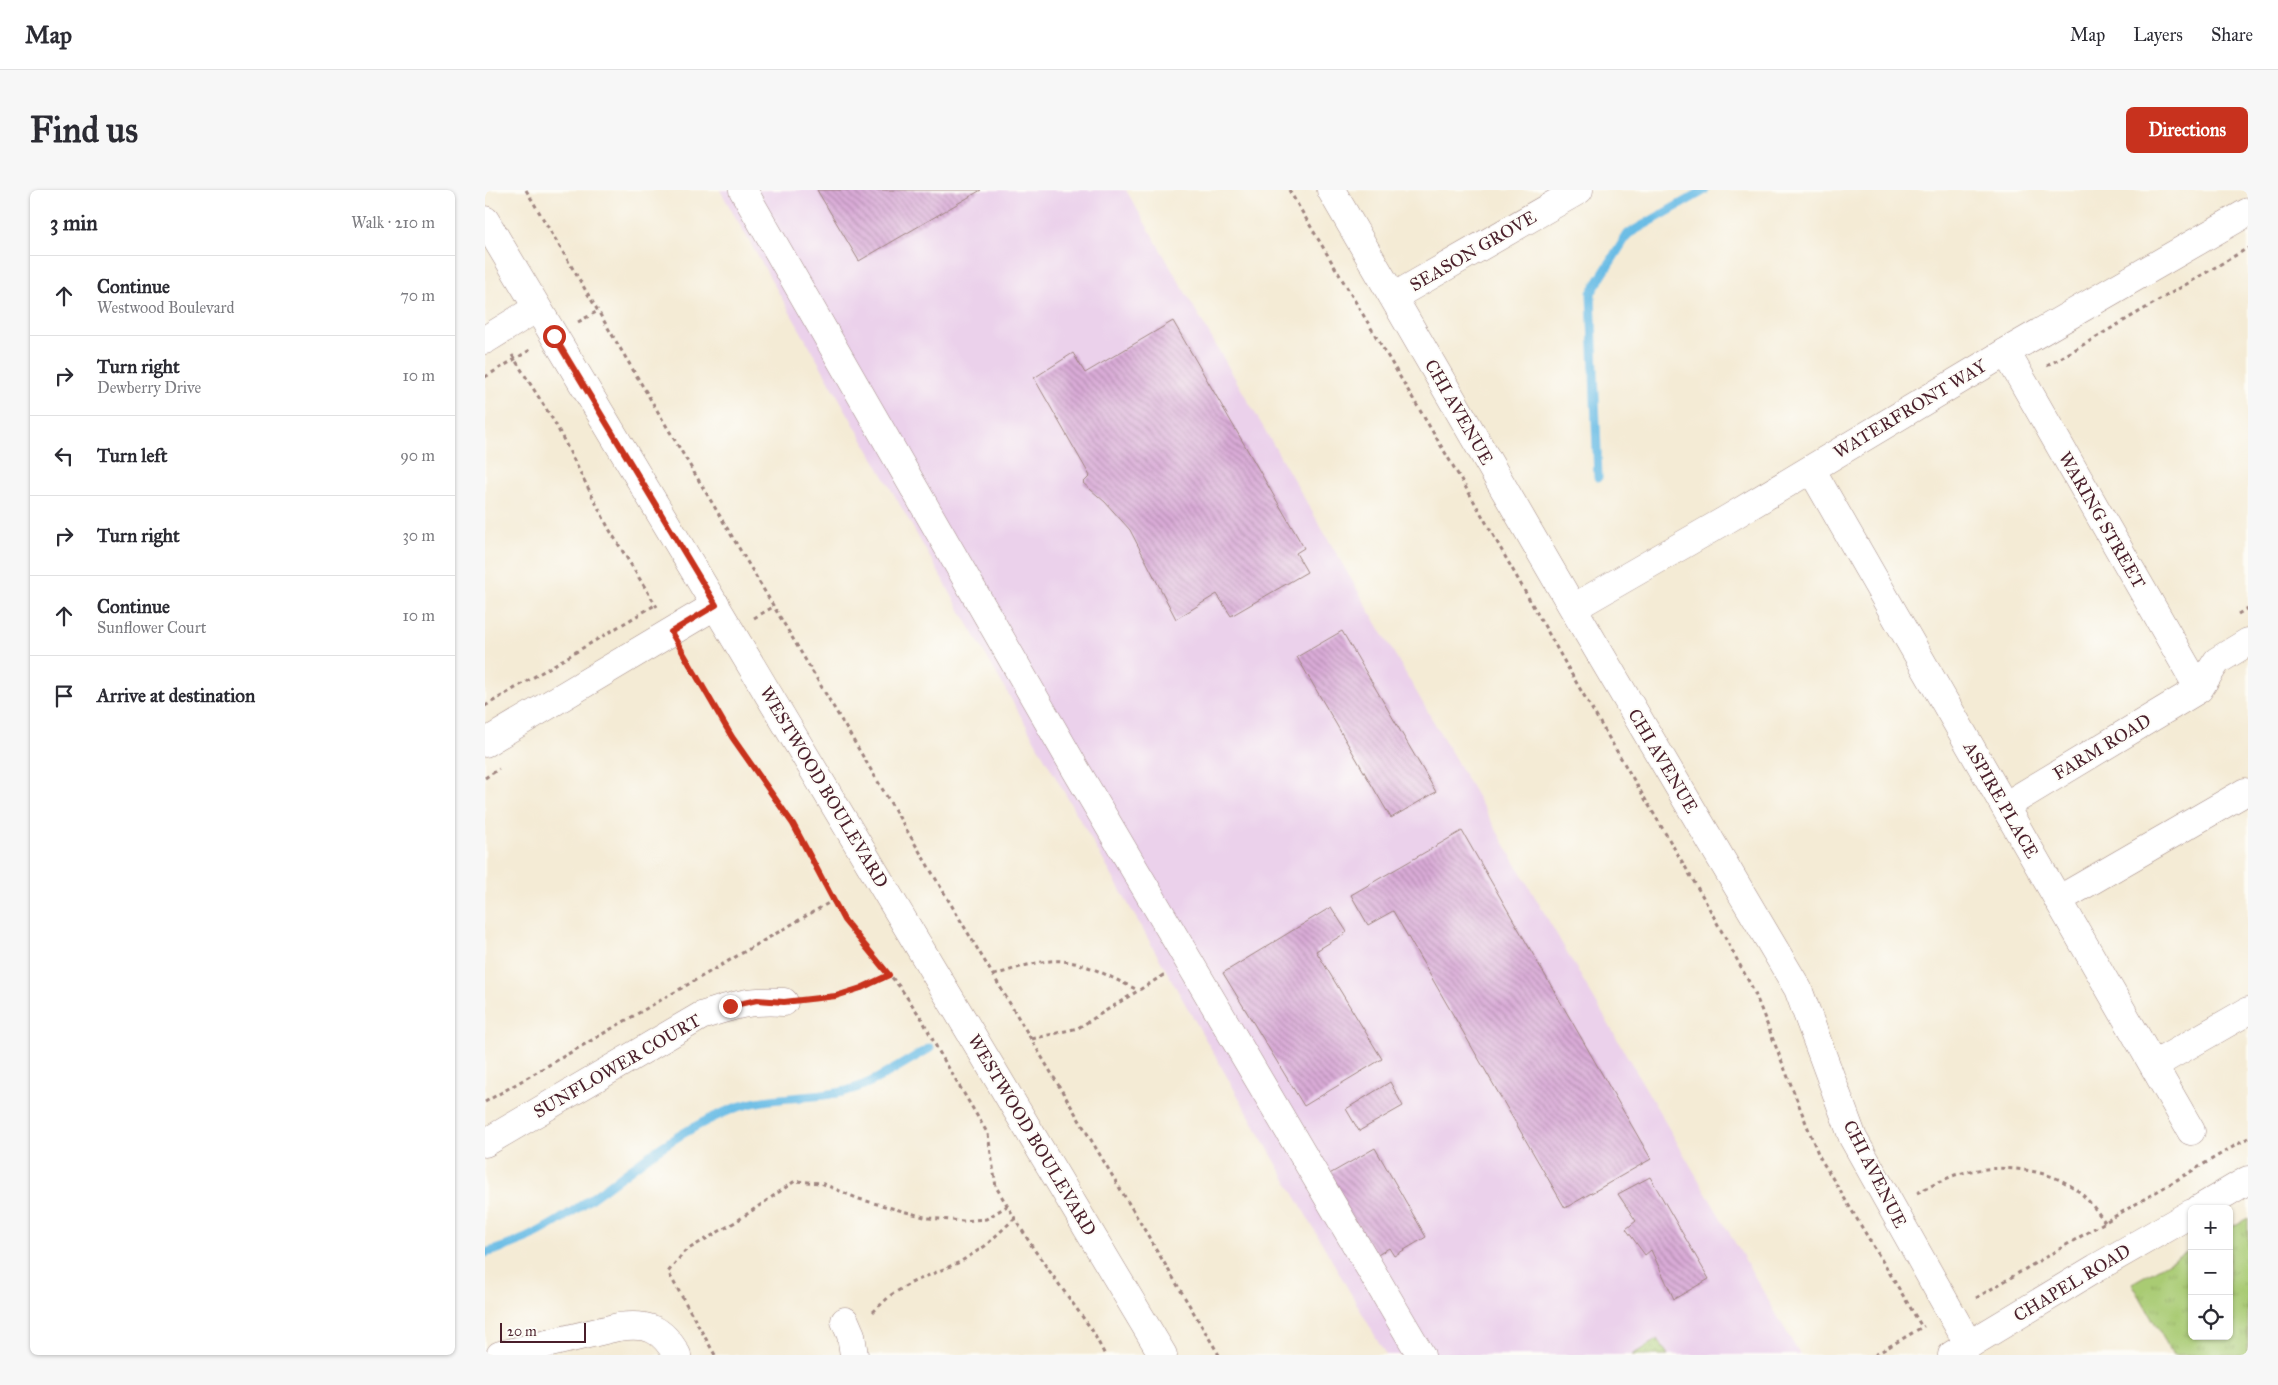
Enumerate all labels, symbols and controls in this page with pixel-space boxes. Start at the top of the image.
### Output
text: Map [25,20,72,50]
text: Map [2070,24,2105,46]
text: Layers [2133,24,2183,46]
text: Share [2211,24,2253,46]
button: Directions [2126,107,2248,153]
text: Find us [30,109,138,152]
street label: SEASON GROVE [1406,206,1540,296]
text: 3 min [50,210,98,236]
text: Walk · 210 m [351,213,435,232]
text: Continue [97,275,170,298]
icon: ahead [50,282,78,310]
text: 70 m [400,286,435,305]
text: Westwood Boulevard [97,298,234,317]
route start [543,325,566,348]
street label: WATERFRONT WAY [1830,354,1991,463]
text: Turn right [97,355,180,378]
street label: CHI AVENUE [1420,355,1498,469]
icon: right [50,362,78,390]
text: 10 m [403,366,435,385]
text: Dewberry Drive [97,378,201,397]
icon: left [50,442,78,470]
text: Turn left [97,444,167,467]
text: 90 m [400,446,435,465]
street label: WARING STREET [2054,448,2150,592]
icon: right [50,522,78,550]
text: Turn right [97,524,180,547]
text: 30 m [402,526,435,545]
text: Continue [97,595,170,618]
icon: ahead [50,602,78,630]
text: 10 m [403,606,435,625]
text: Sunflower Court [97,618,206,637]
icon: arrive [50,682,78,710]
street label: WESTWOOD BOULEVARD [755,682,893,892]
text: Arrive at destination [97,684,255,707]
street label: CHI AVENUE [1623,705,1703,817]
street label: FARM ROAD [2049,709,2155,785]
street label: ASPIRE PLACE [1958,737,2043,862]
route end [719,995,742,1018]
street label: SUNFLOWER COURT [529,1009,705,1123]
street label: WESTWOOD BOULEVARD [963,1030,1101,1240]
street label: CHI AVENUE [1838,1116,1912,1232]
map controls [2188,1205,2233,1340]
button: + [2188,1205,2233,1250]
street label: CHAPEL ROAD [2010,1239,2134,1327]
button: − [2188,1250,2233,1295]
button: locate [2188,1295,2233,1340]
scale bar [500,1320,586,1343]
text: 20 m [507,1323,537,1340]

